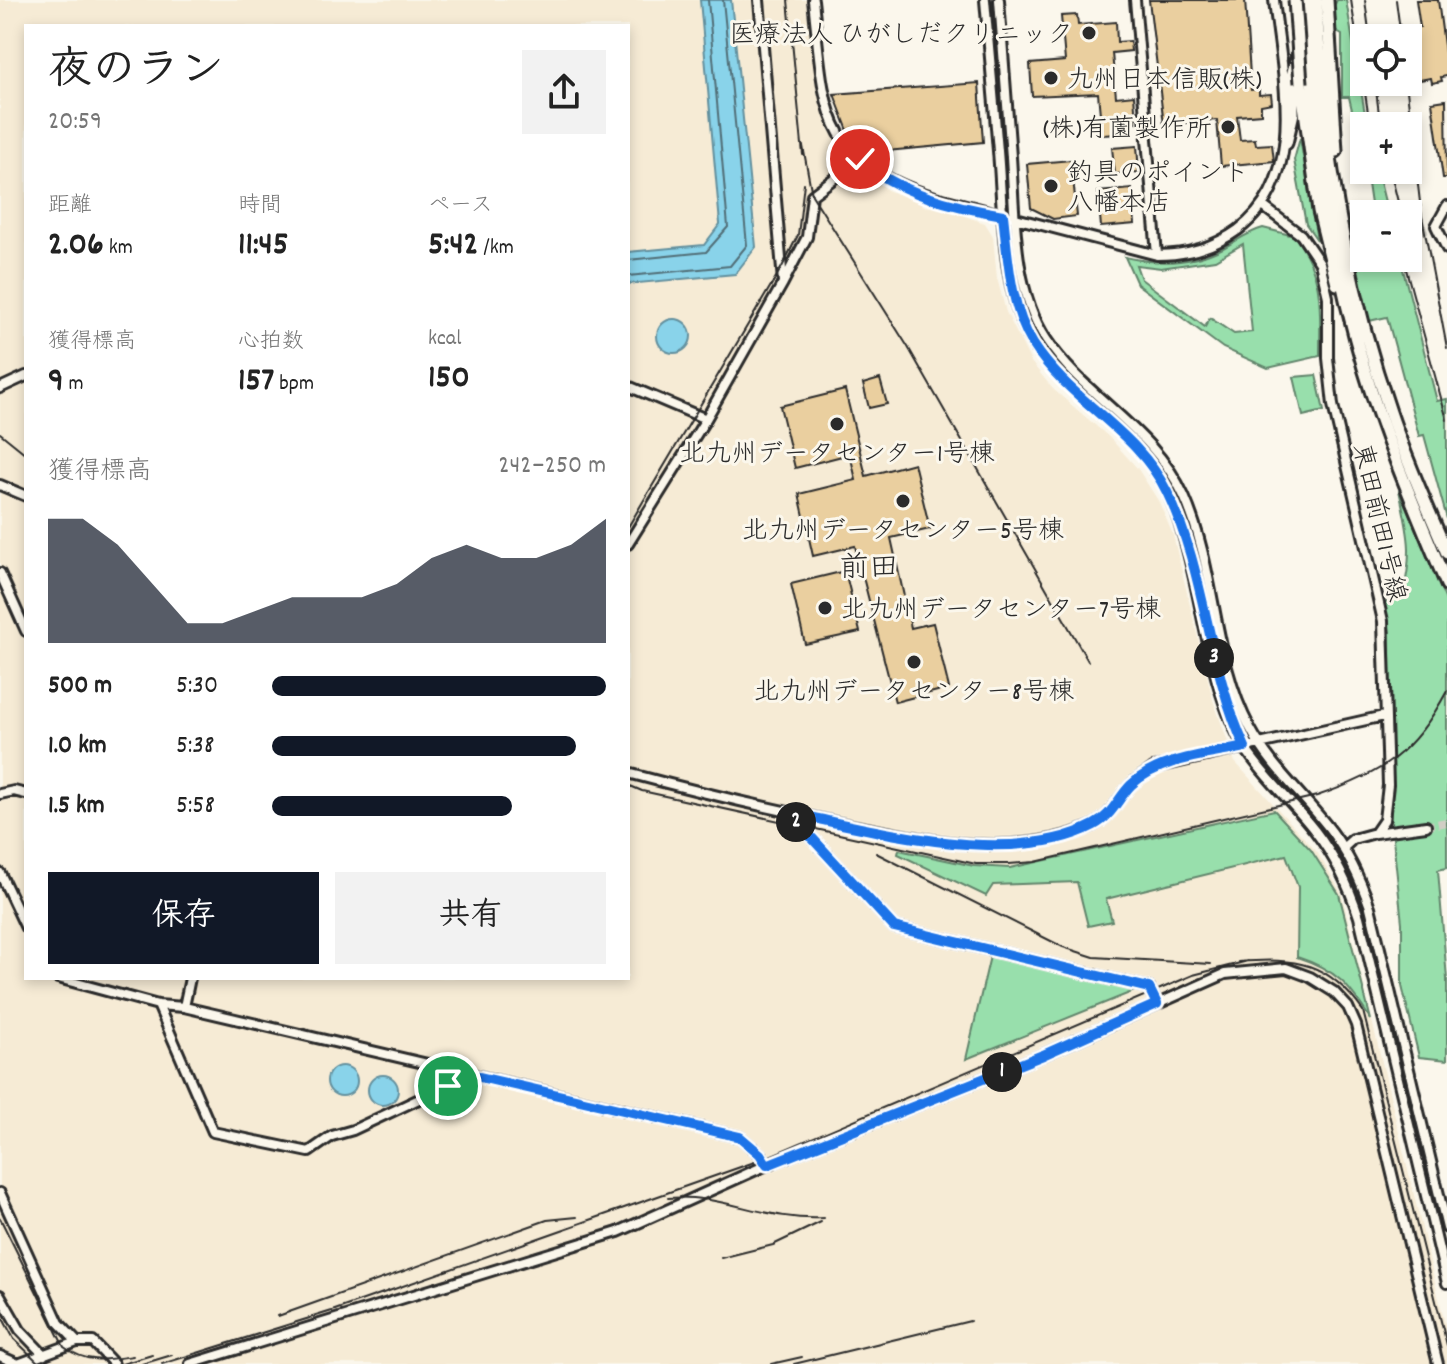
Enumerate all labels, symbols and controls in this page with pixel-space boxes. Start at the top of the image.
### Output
place label: 医療法人 ひがしだクリニック [729,18,1073,55]
marker: 医療法人 ひがしだクリニック [1080,24,1098,42]
map controls [1350,24,1422,272]
button: locate [1350,24,1422,96]
text: 夜のラン [48,42,224,105]
button: share [522,50,606,134]
place label: 九州日本信販(株) [1067,63,1262,100]
marker: 九州日本信販(株) [1042,69,1060,87]
text: 20:59 [48,104,102,141]
place label: (株)有薗製作所 [1043,112,1212,149]
button: + [1350,112,1422,184]
marker: (株)有薗製作所 [1219,118,1237,136]
pin [826,125,894,193]
icon: check [838,137,882,181]
place label: 釣具のポイント 八幡本店 [1067,156,1249,223]
marker: 釣具のポイント 八幡本店 [1042,177,1060,195]
text: 距離 [48,191,92,222]
text: 時間 [238,191,282,222]
text: ペース [428,191,493,222]
button: − [1350,200,1422,272]
text: 2.06 [48,222,104,271]
text: 11:45 [238,222,288,271]
text: 5:42 [428,222,478,271]
text: km [104,233,133,264]
text: /km [478,233,514,264]
text: kcal [428,324,461,355]
text: 獲得標高 [48,327,136,358]
text: 心拍数 [238,327,304,358]
text: 150 [428,355,470,404]
text: 9 [48,358,64,407]
text: 157 [238,358,274,407]
text: m [64,369,84,400]
text: bpm [274,369,314,400]
marker: 北九州データセンター1号棟 [828,415,846,433]
place label: 北九州データセンター1号棟 [679,437,995,474]
street label: 東田前田1号線 [1341,440,1414,606]
text: 242–250 m [498,448,606,485]
text: 獲得標高 [48,454,152,491]
marker: 北九州データセンター5号棟 [894,492,912,510]
place label: 北九州データセンター5号棟 [742,514,1064,551]
district label: 前田 [839,549,899,592]
place label: 北九州データセンター7号棟 [841,593,1161,630]
marker: 北九州データセンター7号棟 [816,599,834,617]
pin: 3 [1194,638,1234,678]
text: 3 [1209,642,1219,673]
marker: 北九州データセンター8号棟 [905,653,923,671]
text: 500 m [48,668,112,705]
text: 5:30 [176,668,218,705]
place label: 北九州データセンター8号棟 [754,675,1074,712]
text: 1.0 km [48,728,107,765]
text: 5:38 [176,728,214,765]
text: 1.5 km [48,788,105,825]
text: 5:58 [176,788,215,825]
pin: 2 [776,802,816,842]
text: 2 [791,806,801,837]
button: 保存 [48,872,319,964]
button: 共有 [335,872,606,964]
pin [414,1052,482,1120]
pin: 1 [982,1052,1022,1092]
text: 1 [1000,1056,1004,1087]
icon: arrive [426,1064,470,1108]

